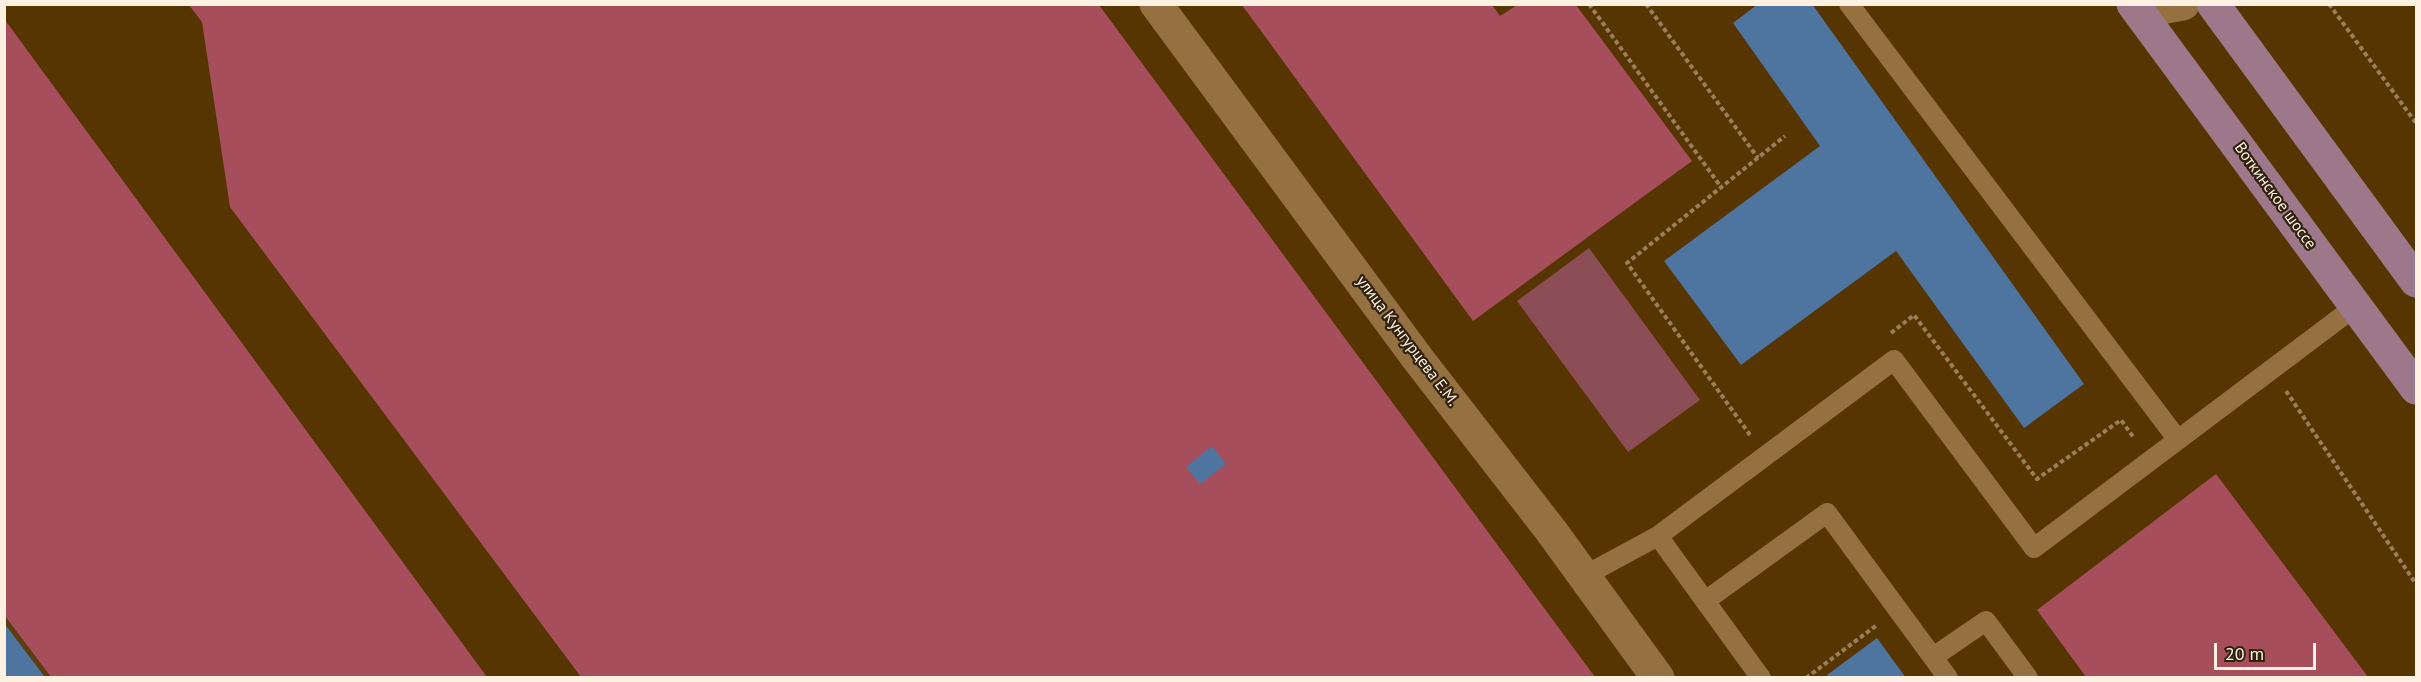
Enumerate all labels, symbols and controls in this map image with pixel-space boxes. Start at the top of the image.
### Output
street label: Воткинское шоссе [2230,139,2320,253]
street label: улица Кунгурцева Е.М. [1352,272,1462,410]
scale bar [2217,631,2319,669]
text: 20 m [2225,642,2264,665]

